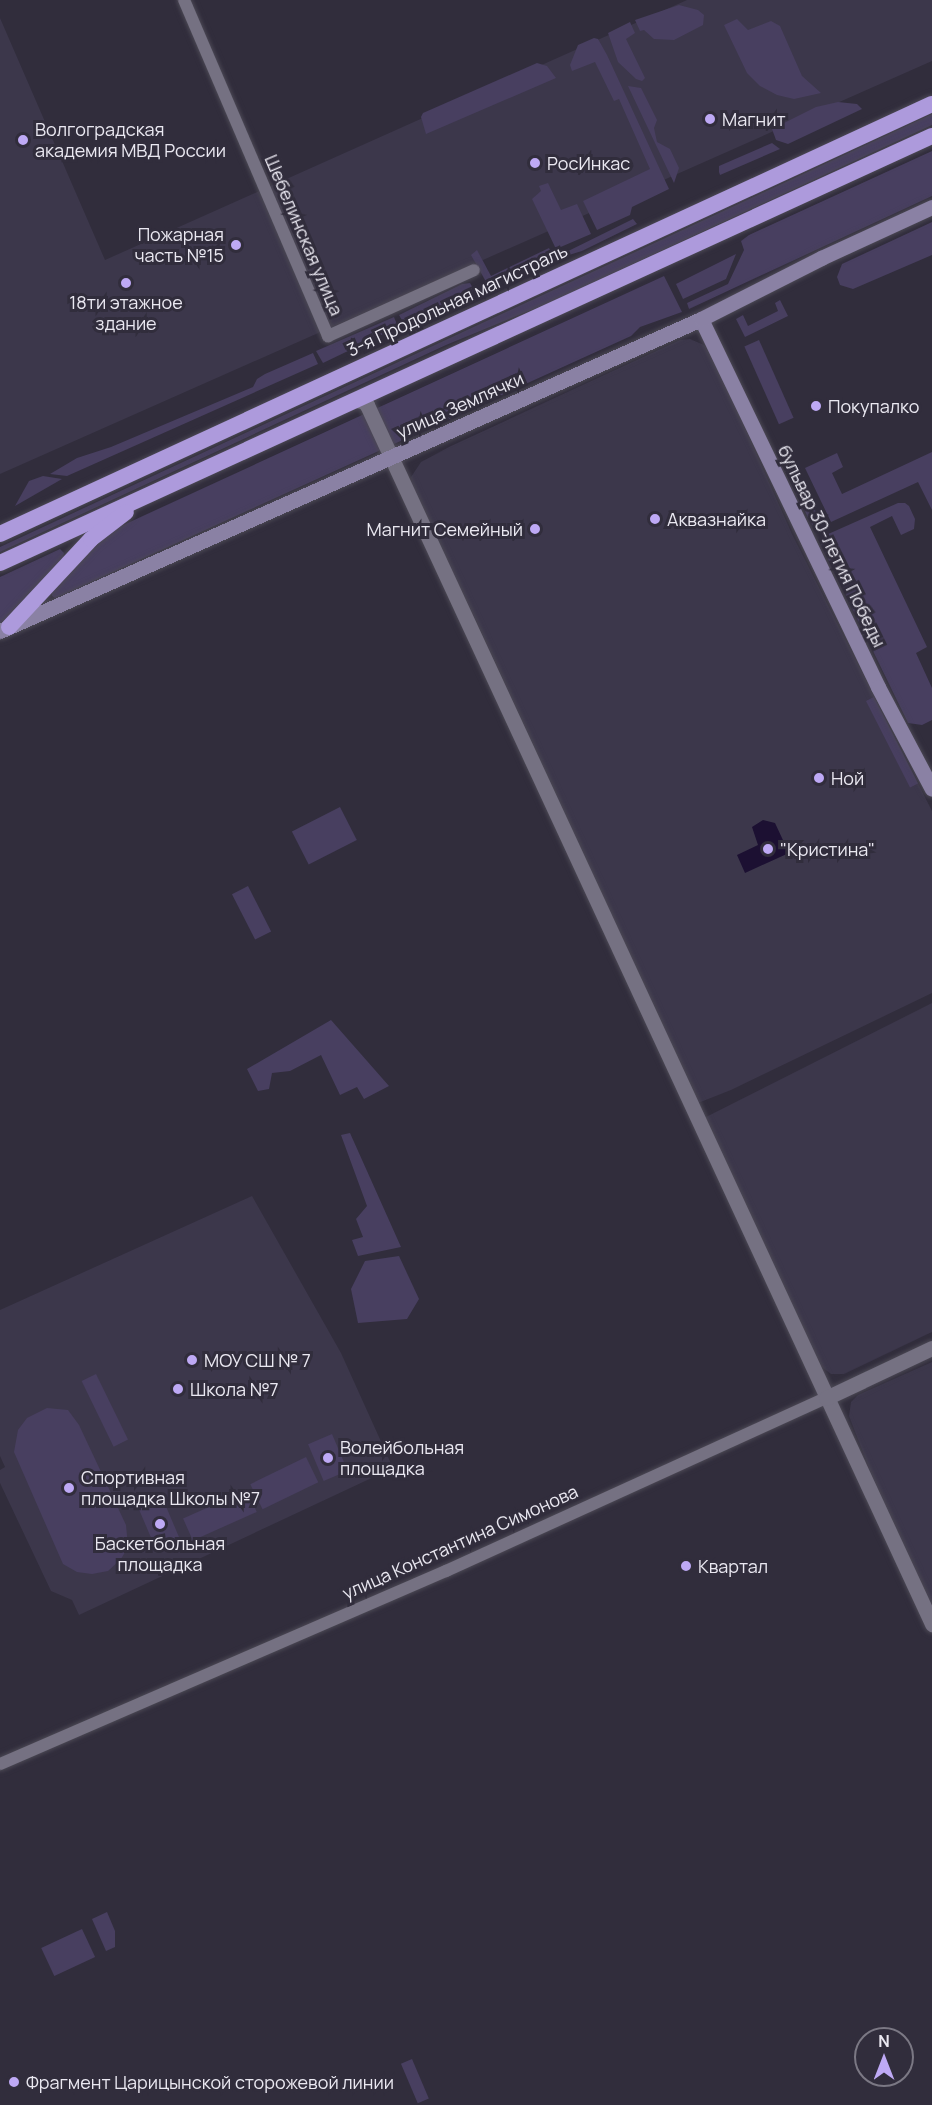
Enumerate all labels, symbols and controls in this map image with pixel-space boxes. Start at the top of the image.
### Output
place label: Магнит [722,108,785,130]
marker: Магнит [703,112,717,126]
place label: Волгоградская академия МВД России [35,119,226,162]
marker: Волгоградская академия МВД России [16,133,30,147]
street label: Шебелинская улица [260,151,348,319]
place label: РосИнкас [547,152,630,174]
marker: РосИнкас [528,156,542,170]
place label: Пожарная часть №15 [135,224,224,266]
marker: Пожарная часть №15 [229,238,243,252]
street label: 3-я Продольная магистраль [343,239,571,361]
marker: 18ти этажное здание [119,276,133,290]
place label: 18ти этажное здание [69,292,183,334]
street label: улица Землячки [393,367,527,443]
place label: Покупалко [828,395,920,417]
marker: Покупалко [809,399,823,413]
street label: бульвар 30-летия Победы [774,442,890,650]
place label: Аквазнайка [667,508,766,530]
marker: Аквазнайка [648,512,662,526]
place label: Магнит Семейный [367,518,523,540]
marker: Магнит Семейный [528,522,542,536]
place label: Ной [831,767,864,789]
marker: Ной [812,771,826,785]
place label: "Кристина" [780,838,875,860]
marker: "Кристина" [761,842,775,856]
place label: МОУ СШ № 7 [204,1349,311,1371]
marker: МОУ СШ № 7 [185,1353,199,1367]
place label: Школа №7 [190,1378,279,1400]
marker: Школа №7 [171,1382,185,1396]
place label: Волейбольная площадка [340,1437,464,1480]
marker: Волейбольная площадка [321,1451,335,1465]
place label: Спортивная площадка Школы №7 [81,1467,260,1510]
street label: улица Константина Симонова [339,1480,581,1604]
marker: Спортивная площадка Школы №7 [62,1481,76,1495]
marker: Баскетбольная площадка [153,1517,167,1531]
place label: Баскетбольная площадка [95,1533,225,1576]
place label: Квартал [698,1555,768,1577]
marker: Квартал [679,1559,693,1573]
north arrow [854,2027,914,2087]
text: N [878,2030,890,2052]
place label: Фрагмент Царицынской сторожевой линии [26,2071,394,2093]
marker: Фрагмент Царицынской сторожевой линии [7,2075,21,2089]

